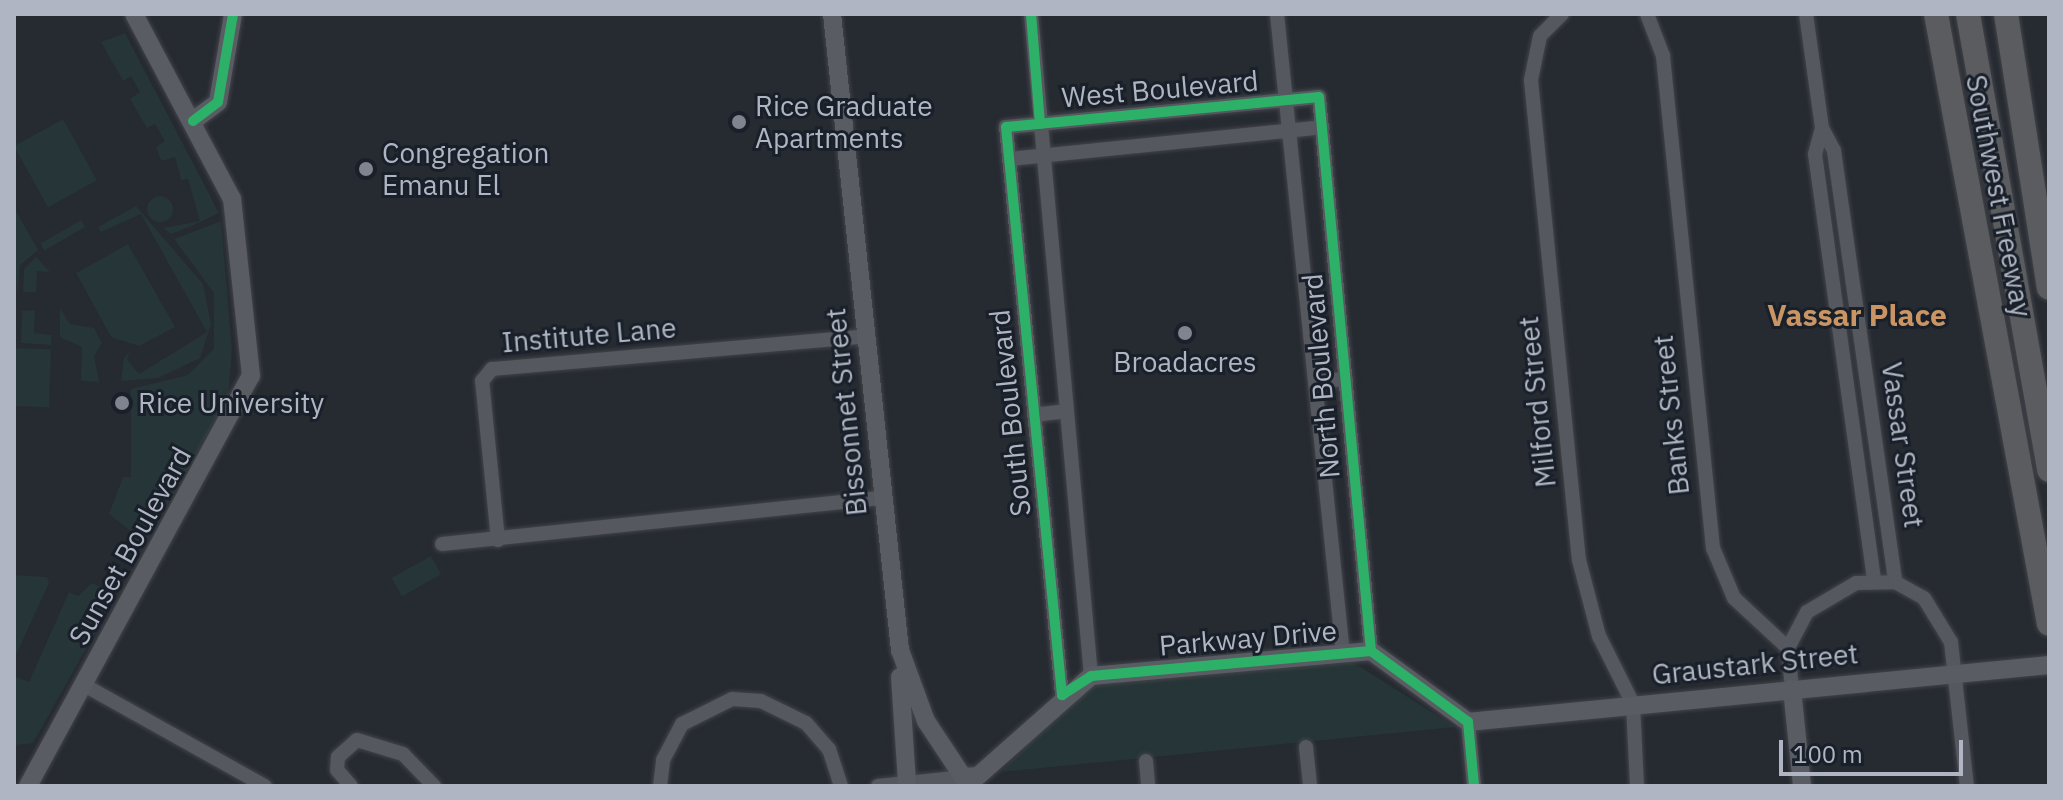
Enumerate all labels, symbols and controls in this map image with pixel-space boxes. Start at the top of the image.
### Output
street label: West Boulevard [1060,64,1260,114]
street label: Southwest Freeway [1959,72,2039,320]
place label: Rice Graduate Apartments [755,89,933,155]
marker: Rice Graduate Apartments [730,113,748,131]
place label: Congregation Emanu El [382,136,549,202]
marker: Congregation Emanu El [357,160,375,178]
street label: North Boulevard [1295,272,1347,480]
district label: Vassar Place [1767,297,1947,333]
street label: Bissonnet Street [818,307,874,517]
street label: South Boulevard [982,308,1038,518]
street label: Institute Lane [500,311,678,359]
street label: Milford Street [1511,315,1563,489]
marker: Broadacres [1176,324,1194,342]
street label: Banks Street [1646,333,1696,497]
place label: Broadacres [1113,345,1257,379]
street label: Vassar Street [1875,360,1931,530]
place label: Rice University [138,386,324,420]
marker: Rice University [113,394,131,412]
street label: Sunset Boulevard [62,441,198,651]
street label: Parkway Drive [1158,613,1338,663]
street label: Graustark Street [1650,636,1860,692]
scale bar [1783,724,1967,774]
text: 100 m [1793,738,1863,770]

